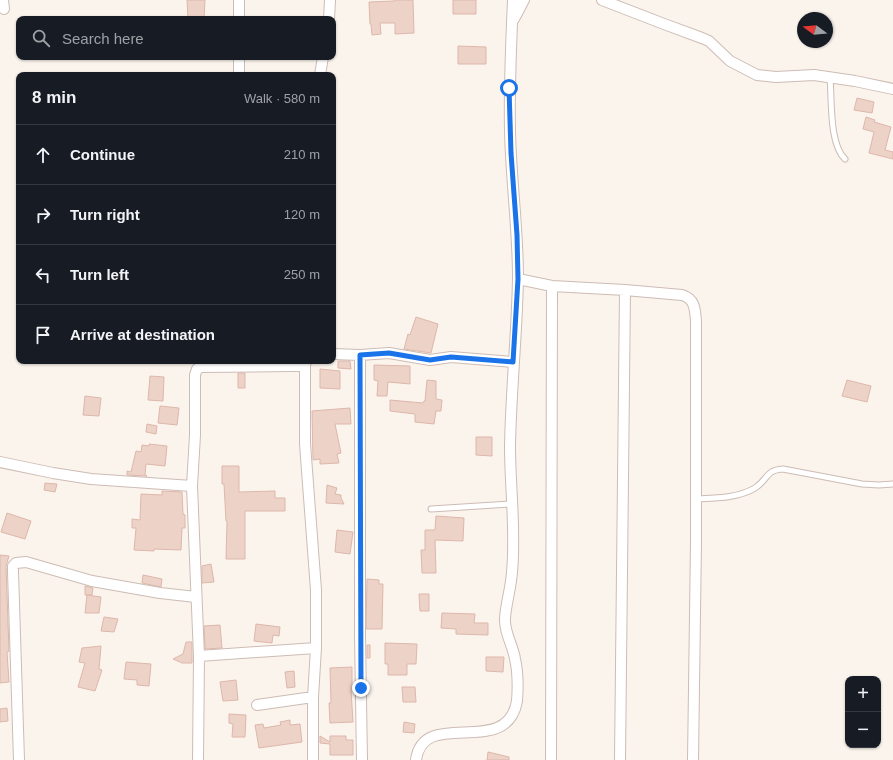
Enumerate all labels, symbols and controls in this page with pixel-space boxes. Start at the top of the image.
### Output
north arrow [797,12,833,48]
search box [16,16,336,60]
icon: search [30,27,52,49]
text: Search here [62,30,144,47]
route start [500,79,518,97]
text: 8 min [32,88,76,107]
text: Walk · 580 m [244,91,320,106]
icon: ahead [32,144,54,166]
text: Continue [70,146,135,163]
text: 210 m [284,147,320,162]
icon: right [32,204,54,226]
text: Turn right [70,206,140,223]
text: 120 m [284,207,320,222]
icon: left [32,264,54,286]
text: Turn left [70,266,129,283]
text: 250 m [284,267,320,282]
icon: arrive [32,324,54,346]
text: Arrive at destination [70,326,215,343]
map controls [845,676,881,748]
button: + [845,676,881,712]
route end [352,679,370,697]
button: − [845,712,881,748]

